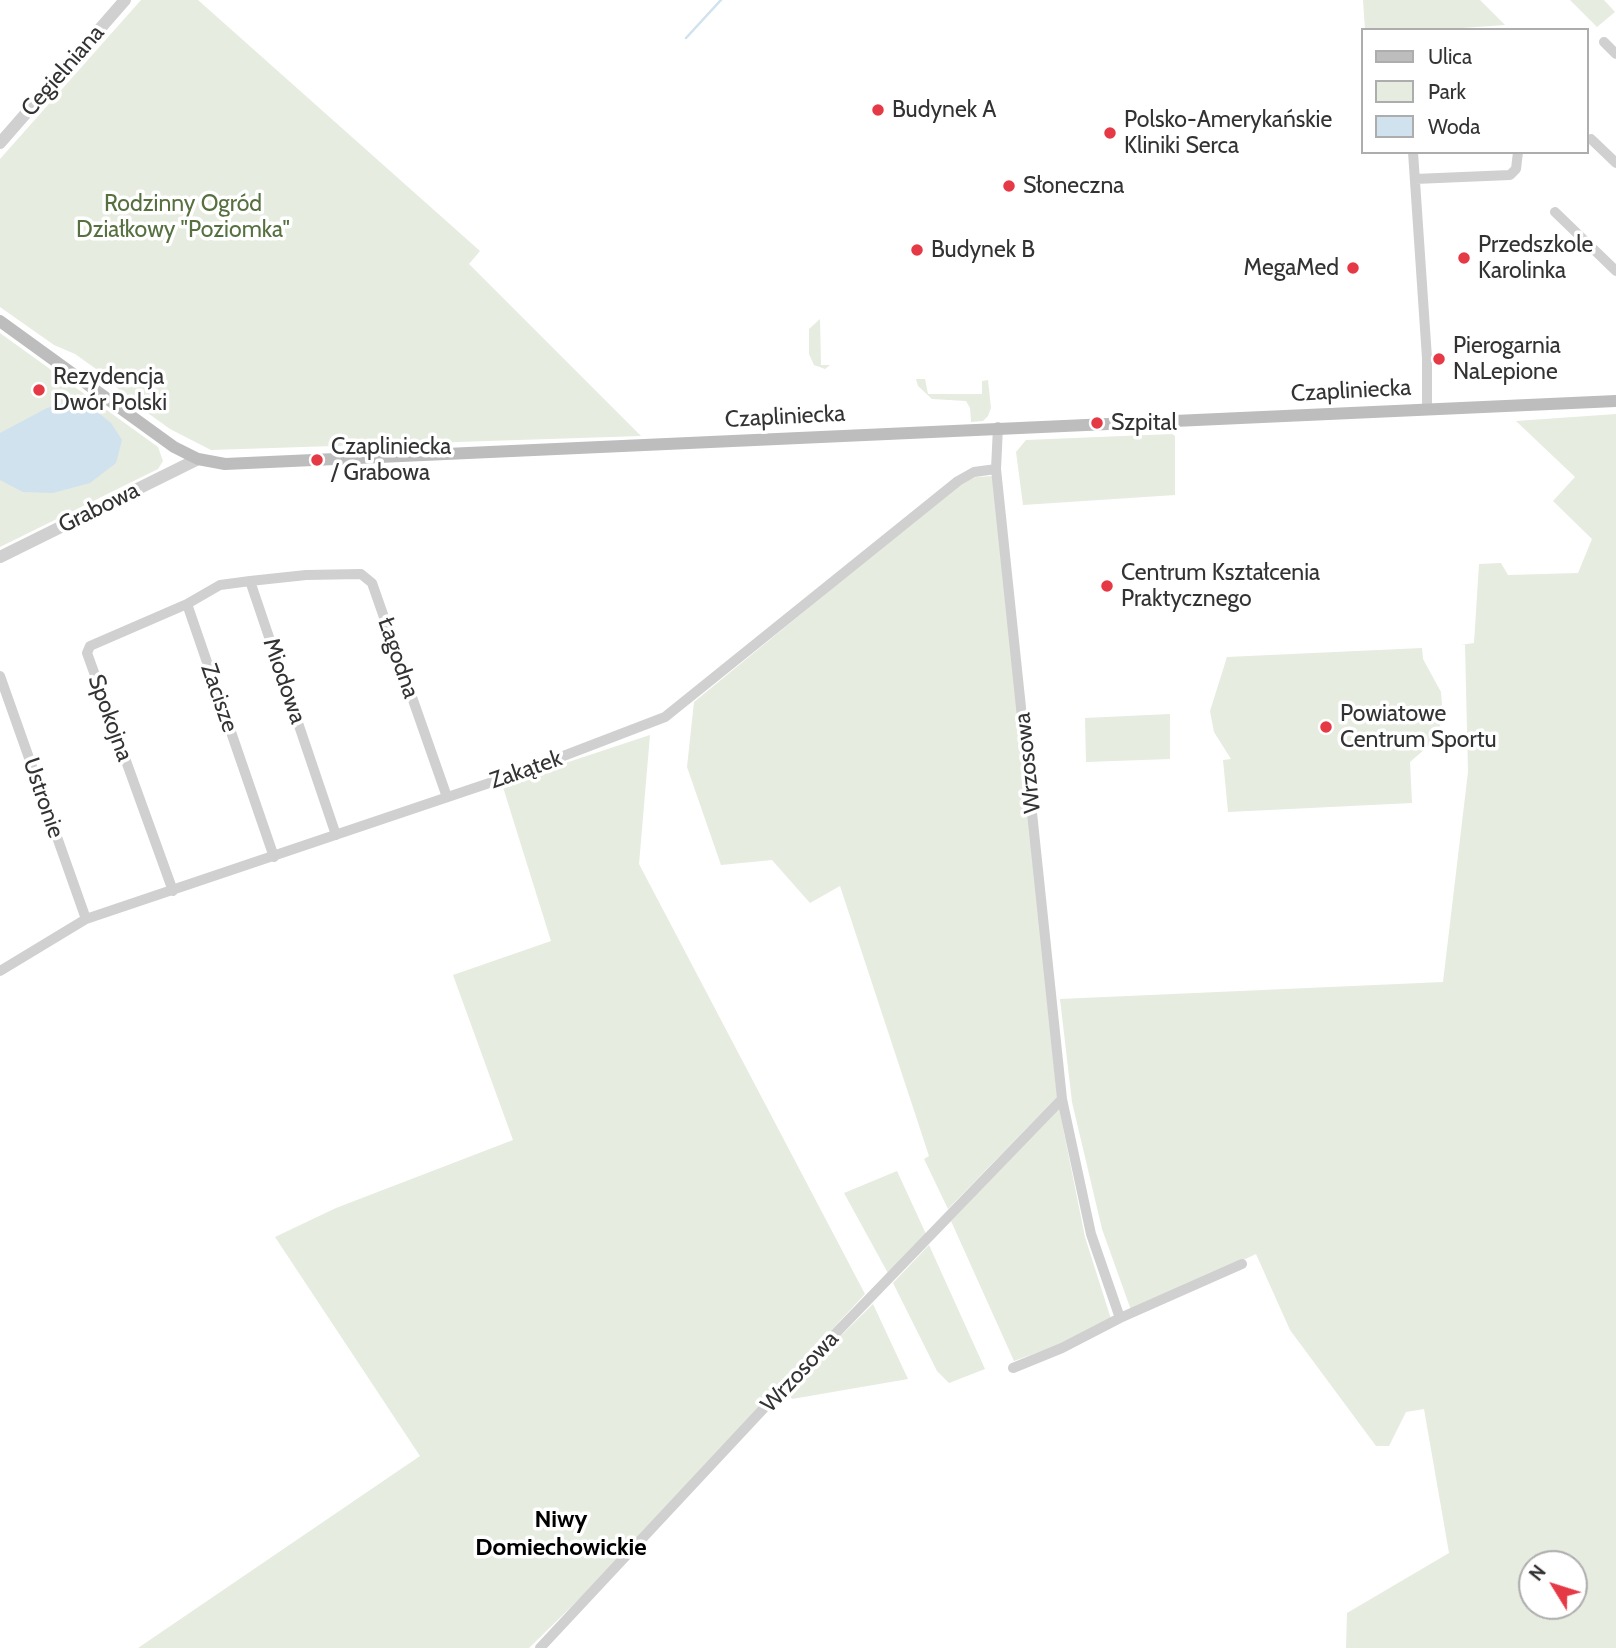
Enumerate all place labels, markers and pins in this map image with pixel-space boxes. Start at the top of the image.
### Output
place label: Budynek A [892,96,996,124]
marker: Budynek A [870,102,886,118]
place label: Polsko-Amerykańskie Kliniki Serca [1124,106,1332,160]
marker: Polsko-Amerykańskie Kliniki Serca [1102,125,1118,141]
place label: Słoneczna [1023,172,1124,200]
marker: Słoneczna [1001,178,1017,194]
place label: Przedszkole Karolinka [1478,231,1593,285]
place label: Budynek B [931,236,1035,264]
marker: Budynek B [909,242,925,258]
marker: Przedszkole Karolinka [1456,250,1472,266]
place label: MegaMed [1244,254,1339,282]
marker: MegaMed [1345,260,1361,276]
place label: Pierogarnia NaLepione [1453,332,1561,386]
marker: Pierogarnia NaLepione [1431,351,1447,367]
place label: Rezydencja Dwór Polski [53,363,167,417]
marker: Rezydencja Dwór Polski [31,382,47,398]
place label: Szpital [1111,409,1177,437]
marker: Szpital [1089,415,1105,431]
place label: Czapliniecka / Grabowa [331,433,451,487]
marker: Czapliniecka / Grabowa [309,452,325,468]
place label: Centrum Kształcenia Praktycznego [1121,559,1320,613]
marker: Centrum Kształcenia Praktycznego [1099,578,1115,594]
place label: Powiatowe Centrum Sportu [1340,700,1497,754]
marker: Powiatowe Centrum Sportu [1318,719,1334,735]

